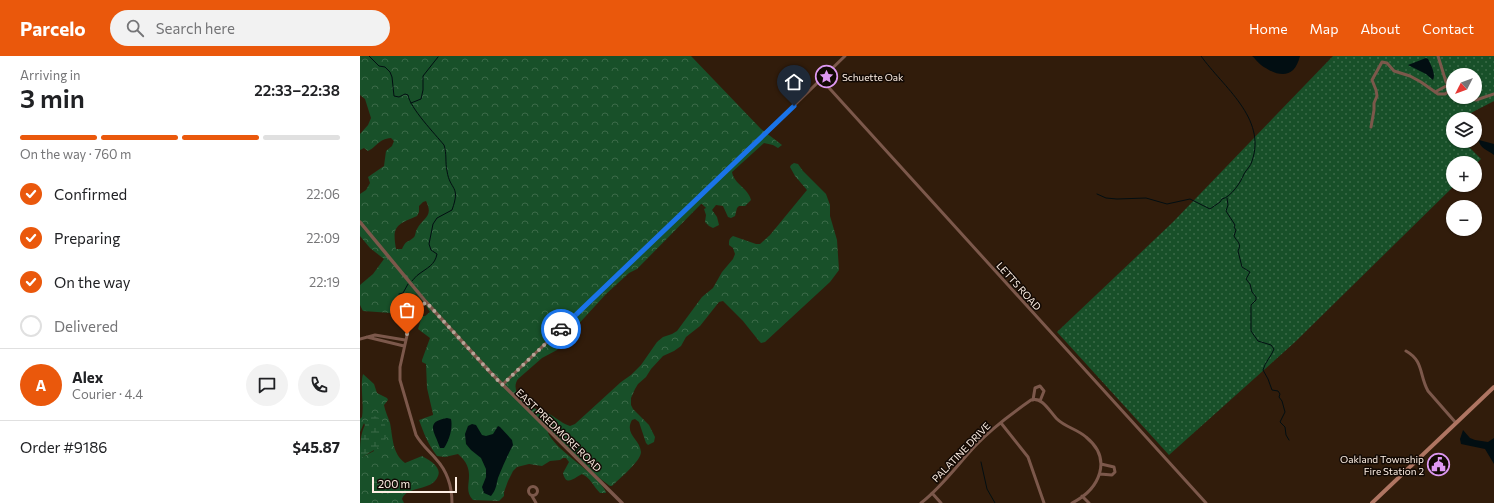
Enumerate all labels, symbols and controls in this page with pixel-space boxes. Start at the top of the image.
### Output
search box [110,10,390,46]
text: Parcelo [20,17,86,40]
icon: search [124,17,146,39]
text: Search here [156,19,235,37]
text: Home [1249,20,1288,37]
text: Map [1310,20,1338,37]
text: About [1360,20,1400,37]
text: Contact [1422,20,1474,37]
place icon: Schuette Oak [813,64,839,90]
pin [777,65,811,106]
text: Arriving in [20,67,80,83]
north arrow [1446,68,1482,104]
map controls [1446,68,1482,236]
icon: home [783,71,805,93]
place label: Schuette Oak [842,71,904,83]
text: 22:33–22:38 [254,81,340,99]
text: 3 min [20,82,85,113]
button: layers [1446,112,1482,148]
text: On the way · 760 m [20,146,131,162]
button: + [1446,156,1482,192]
icon: check [20,183,42,205]
text: Confirmed [54,185,127,203]
text: 22:06 [306,186,340,202]
button: − [1446,200,1482,236]
icon: check [20,227,42,249]
text: Preparing [54,229,120,247]
text: 22:09 [306,230,340,246]
street label: LETTS ROAD [994,259,1044,313]
icon: check [20,271,42,293]
text: On the way [54,273,131,291]
text: 22:19 [309,274,340,290]
pin [390,293,424,334]
icon: bag [396,299,418,321]
courier [541,309,581,349]
text: Delivered [54,317,118,335]
icon: car [550,318,572,340]
button: chat [246,364,288,406]
button: phone [298,364,340,406]
text: Alex [72,368,103,386]
text: A [36,376,46,394]
text: Courier · 4.4 [72,386,143,402]
street label: EAST PREDMORE ROAD [514,386,604,474]
street label: PALATINE DRIVE [929,420,993,484]
text: Order #9186 [20,438,107,456]
text: $45.87 [293,438,340,456]
public building icon: Oakland Township Fire Station 2 [1426,452,1452,478]
place label: Oakland Township Fire Station 2 [1340,453,1424,477]
scale bar [372,475,457,494]
text: 200 m [378,477,410,490]

